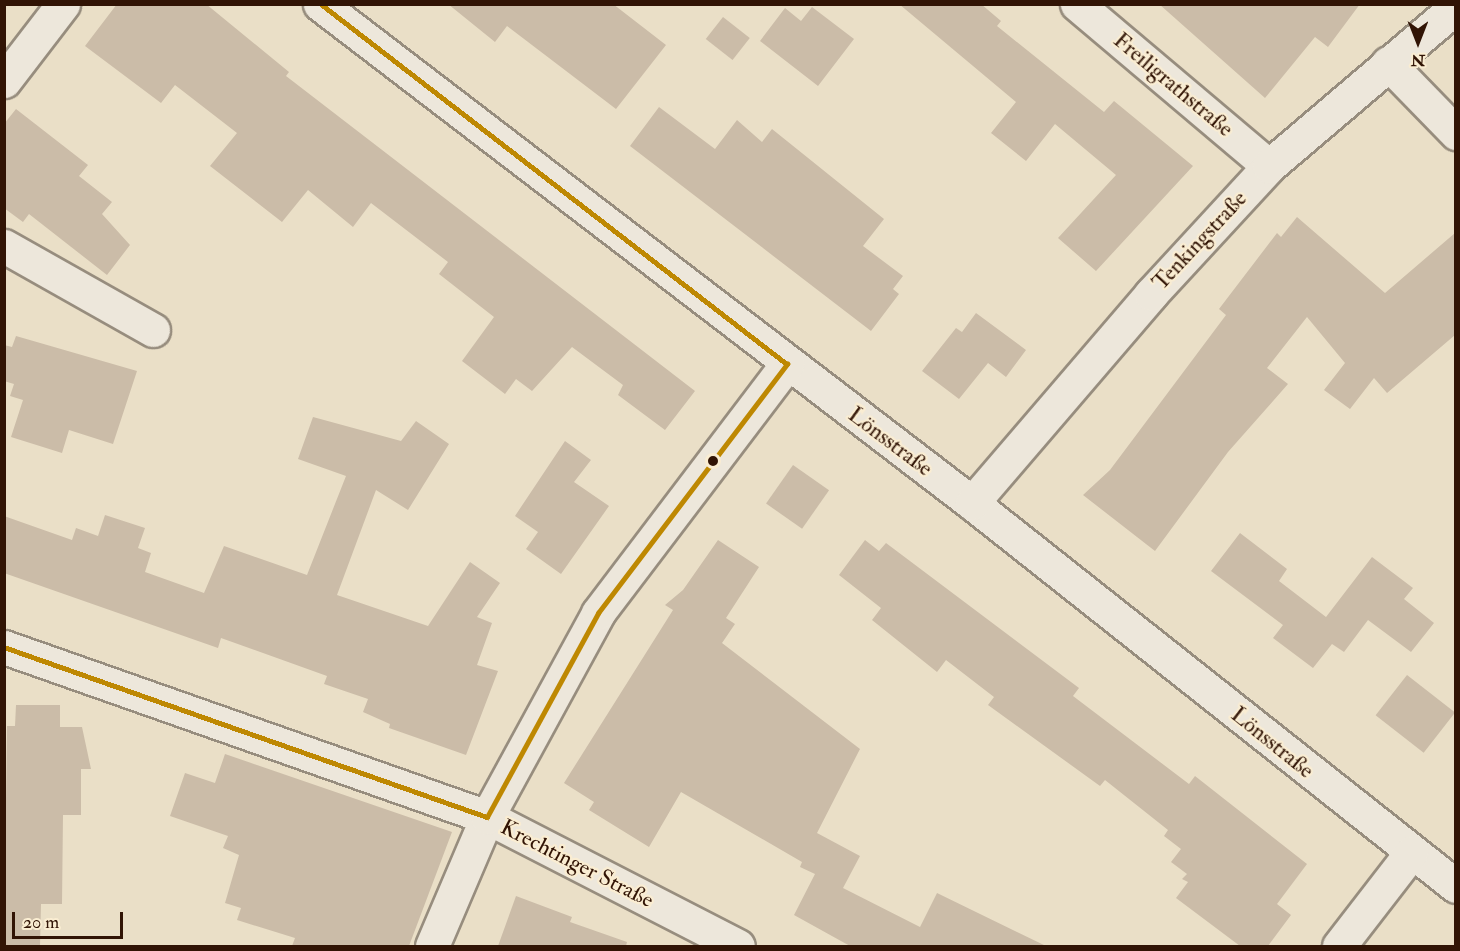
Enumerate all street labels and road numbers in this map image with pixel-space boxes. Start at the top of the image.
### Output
street label: Freiligrathstraße [1108,27,1238,143]
street label: Tenkingstraße [1148,186,1252,296]
street label: Lönsstraße [843,402,937,482]
street label: Lönsstraße [1225,702,1319,784]
street label: Krechtinger Straße [496,814,658,914]

